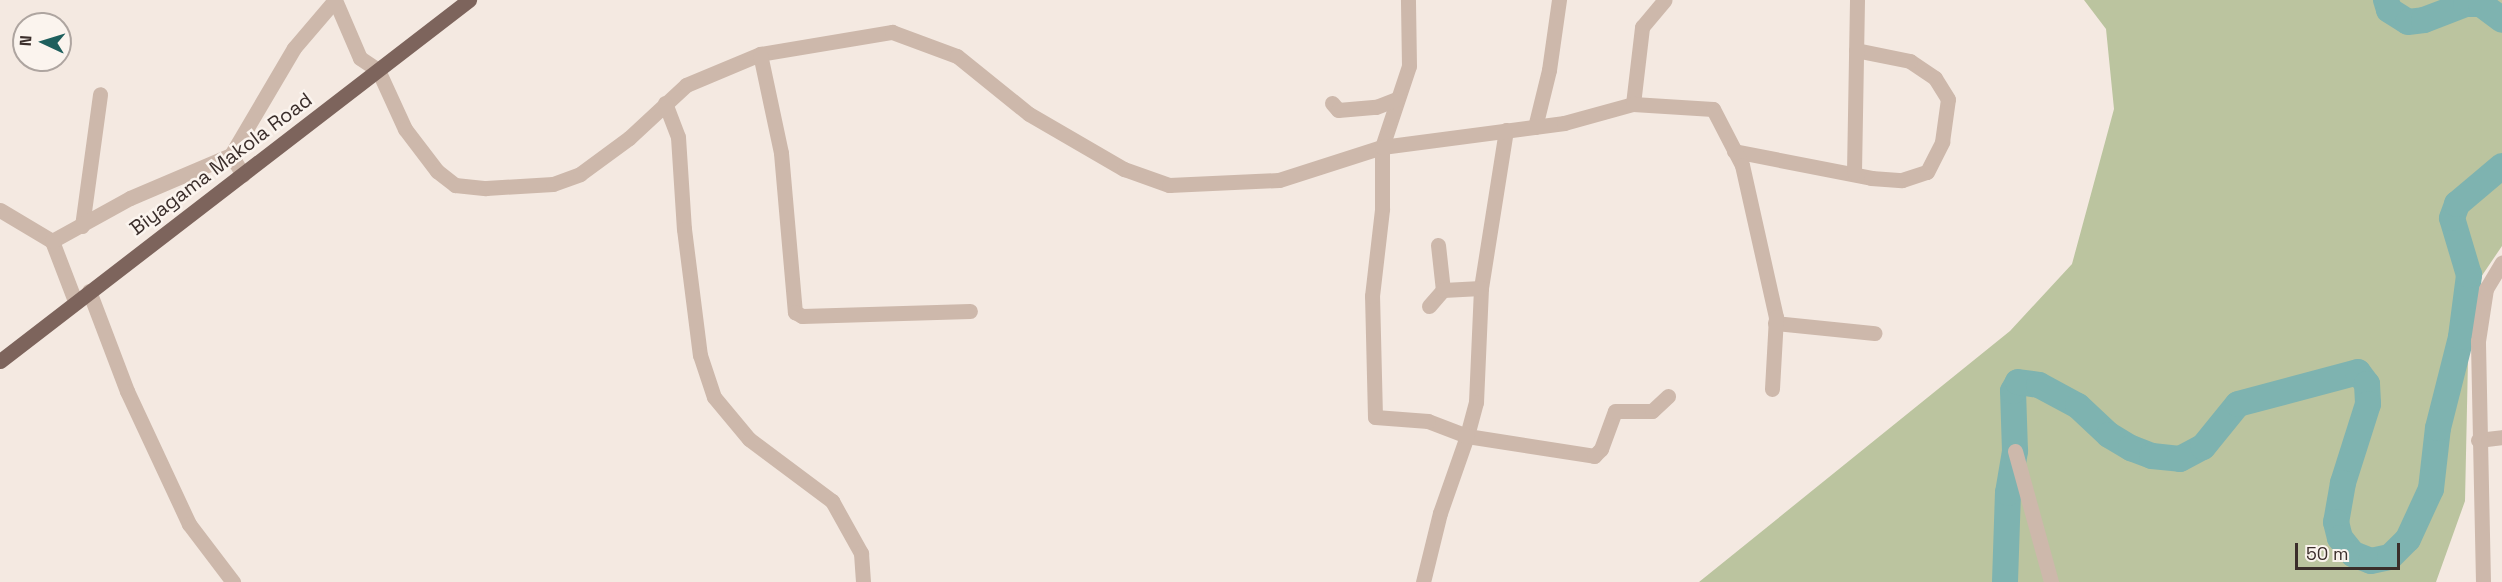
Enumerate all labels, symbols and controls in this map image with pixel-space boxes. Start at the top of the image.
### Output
north arrow [12,12,72,72]
text: N [15,35,36,47]
street label: Biyagama Makola Road [125,88,317,240]
scale bar [2298,531,2403,569]
text: 50 m [2306,542,2348,565]

